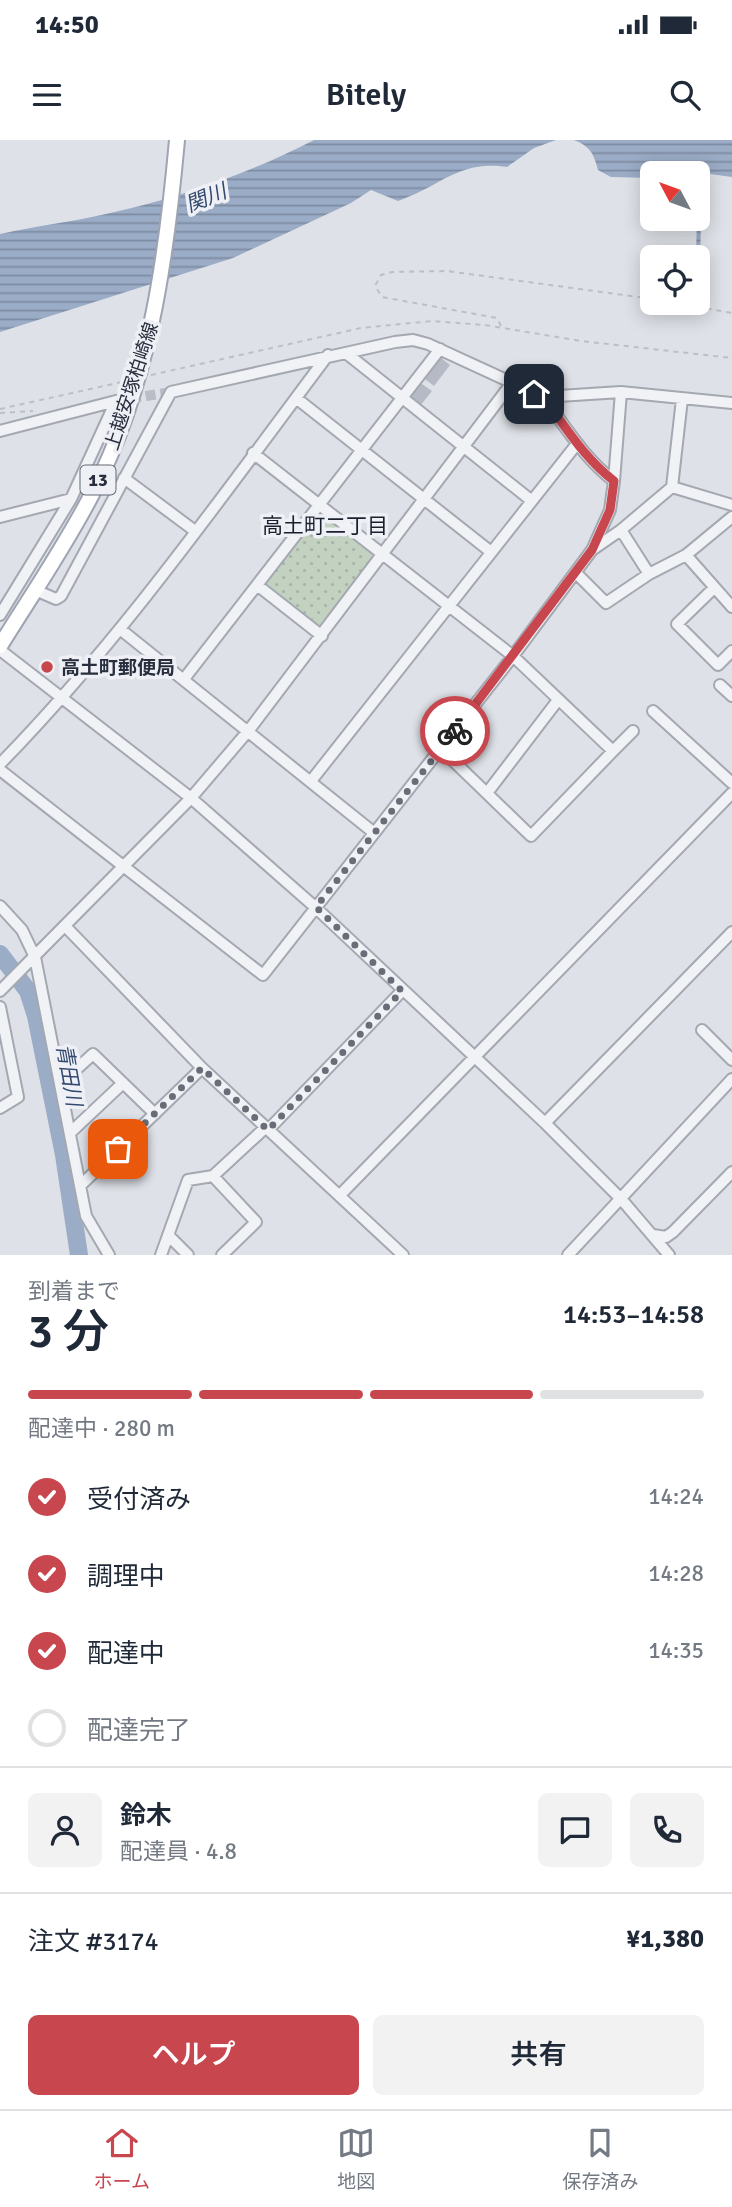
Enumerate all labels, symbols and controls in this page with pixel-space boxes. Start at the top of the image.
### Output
text: 14:50 [35,9,99,41]
text: Bitely [326,75,406,114]
icon: menu [28,76,66,114]
icon: search [666,76,704,114]
north arrow [640,161,710,231]
map controls [640,161,710,315]
water label: 関川 [182,177,232,218]
button: locate [640,245,710,315]
street label: 上越安塚柏崎線 [100,319,164,453]
pin [504,364,564,424]
icon: home [515,375,553,413]
road number: 13 [80,466,116,494]
district label: 高土町二丁目 [262,513,388,539]
place label: 高土町郵便局 [61,656,175,680]
marker: 高土町郵便局 [39,659,55,675]
courier [420,696,490,766]
icon: bike [436,712,474,750]
water label: 青田川 [51,1042,88,1110]
pin [88,1119,148,1179]
icon: bag [99,1130,137,1168]
text: 到着まで [28,1277,120,1306]
text: 14:53–14:58 [563,1299,704,1331]
text: 3 分 [28,1304,109,1360]
text: 配達中 · 280 m [28,1414,175,1443]
icon: check [28,1478,66,1516]
text: 14:24 [648,1482,704,1511]
text: 受付済み [87,1484,191,1516]
icon: check [28,1555,66,1593]
text: 14:28 [648,1559,704,1588]
text: 調理中 [87,1561,165,1593]
icon: check [28,1632,66,1670]
text: 14:35 [648,1636,704,1665]
text: 配達中 [87,1638,165,1670]
text: 配達完了 [87,1715,191,1747]
button: person [28,1793,102,1867]
button: chat [538,1793,612,1867]
button: phone [630,1793,704,1867]
text: 鈴木 [120,1800,172,1832]
text: 配達員 · 4.8 [120,1837,237,1866]
text: ¥1,380 [626,1923,704,1955]
text: 注文 #3174 [28,1926,159,1958]
button: ヘルプ [28,2015,359,2095]
button: 共有 [373,2015,704,2095]
tab: ホーム [94,2124,150,2194]
tab: 地図 [337,2124,375,2194]
tab: 保存済み [562,2124,638,2194]

